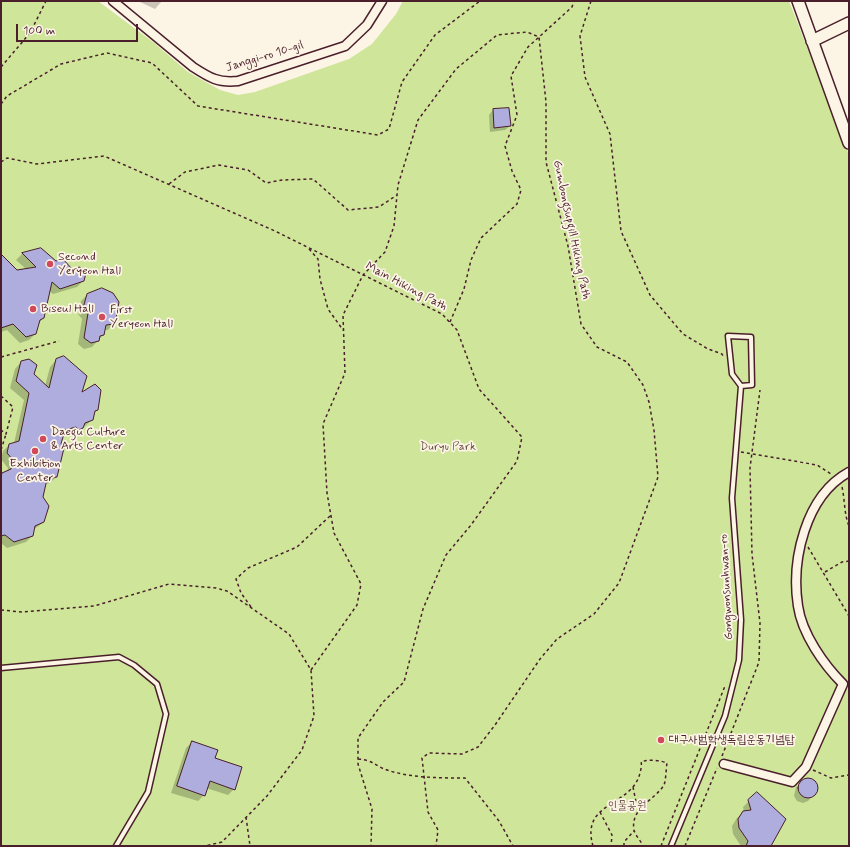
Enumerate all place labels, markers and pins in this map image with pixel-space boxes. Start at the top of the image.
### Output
place label: Second Yeryeon Hall [58,250,121,278]
marker: Second Yeryeon Hall [45,259,55,269]
place label: Biseul Hall [41,302,94,316]
place label: First Yeryeon Hall [110,303,173,331]
marker: Biseul Hall [28,304,38,314]
marker: First Yeryeon Hall [97,312,107,322]
place label: Daegu Culture & Arts Center [51,425,126,453]
marker: Daegu Culture & Arts Center [38,434,48,444]
marker: Exhibition Center [30,446,40,456]
place label: Exhibition Center [9,457,61,485]
place label: 대구사범학생독립운동기념탑 [669,733,795,747]
marker: 대구사범학생독립운동기념탑 [656,735,666,745]

